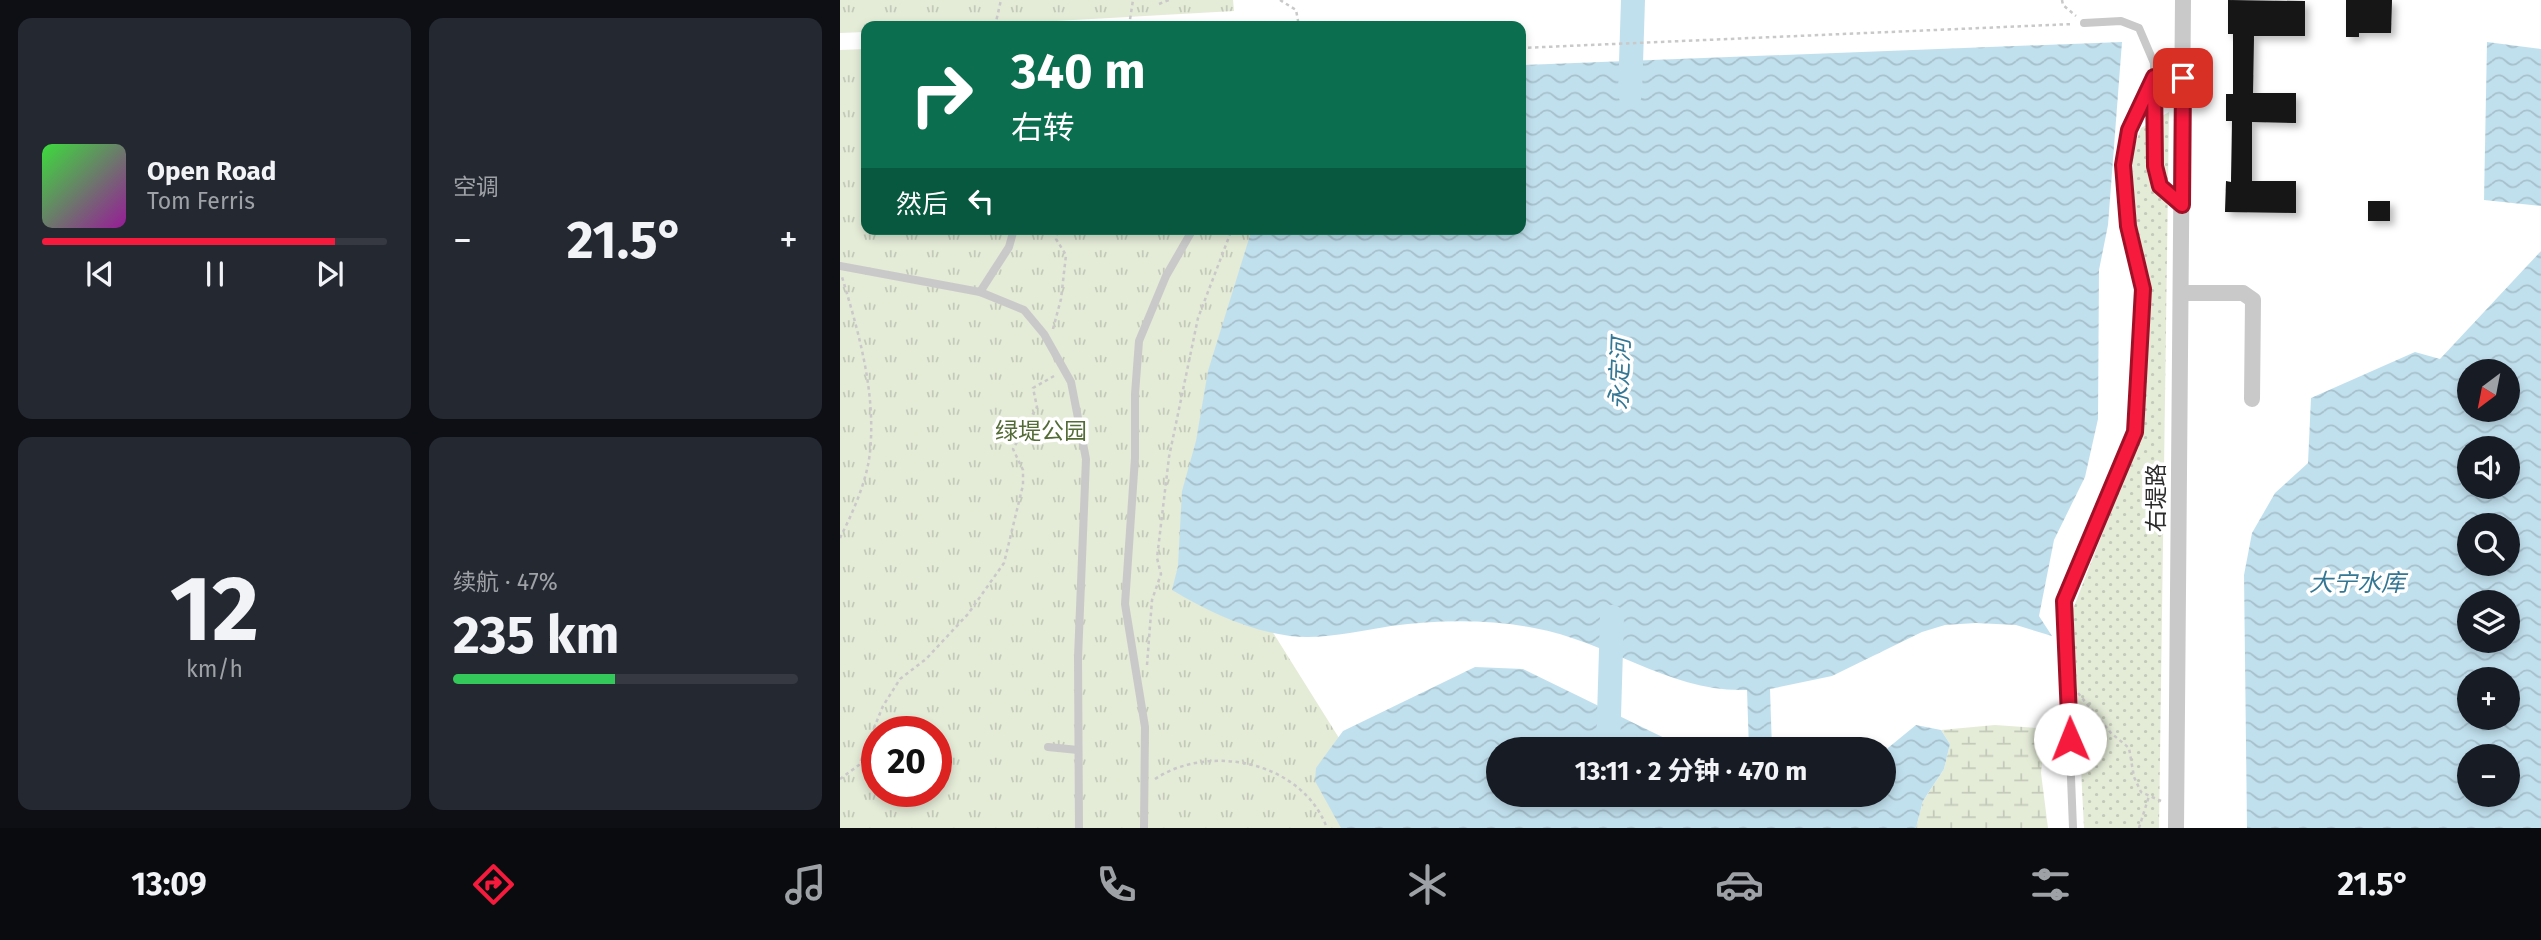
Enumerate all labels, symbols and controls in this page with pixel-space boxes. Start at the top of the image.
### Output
text: 340 m [1011,42,1146,101]
pin [2153,48,2213,108]
icon: right [896,49,987,140]
icon: arrive [2164,59,2202,97]
text: 右转 [1011,109,1075,147]
text: Open Road [147,156,276,187]
text: 空调 [453,173,499,201]
icon: left [962,182,1000,220]
text: Tom Ferris [147,187,255,215]
text: 然后 [896,189,948,220]
text: 21.5° [567,209,684,272]
text: − [453,217,472,263]
text: + [779,217,798,263]
icon: previous [81,255,119,293]
icon: pause [196,255,234,293]
icon: next [311,255,349,293]
water label: 永定河 [1605,334,1635,410]
north arrow [2457,359,2520,422]
map controls [2457,359,2520,807]
park label: 绿堤公园 [995,417,1087,445]
button: sound [2457,436,2520,499]
street label: 右堤路 [2142,464,2170,533]
button: search [2457,513,2520,576]
text: 12 [170,555,259,664]
text: 续航 · 47% [453,568,558,596]
water label: 大宁水库 [2309,569,2409,597]
button: layers [2457,590,2520,653]
text: 235 km [453,604,620,667]
text: km/h [186,655,243,683]
button: + [2457,667,2520,730]
position arrow [2033,702,2107,776]
speed limit sign: 20 [861,716,952,807]
button: − [2457,744,2520,807]
text: 13:11 · 2 分钟 · 470 m [1575,756,1807,787]
icon: directions [469,860,518,909]
icon: music [781,860,830,909]
icon: phone [1092,860,1141,909]
icon: climate [1403,860,1452,909]
icon: car [1715,860,1764,909]
icon: filters [2026,860,2075,909]
text: 13:09 [131,865,207,903]
text: 21.5° [2338,865,2410,903]

